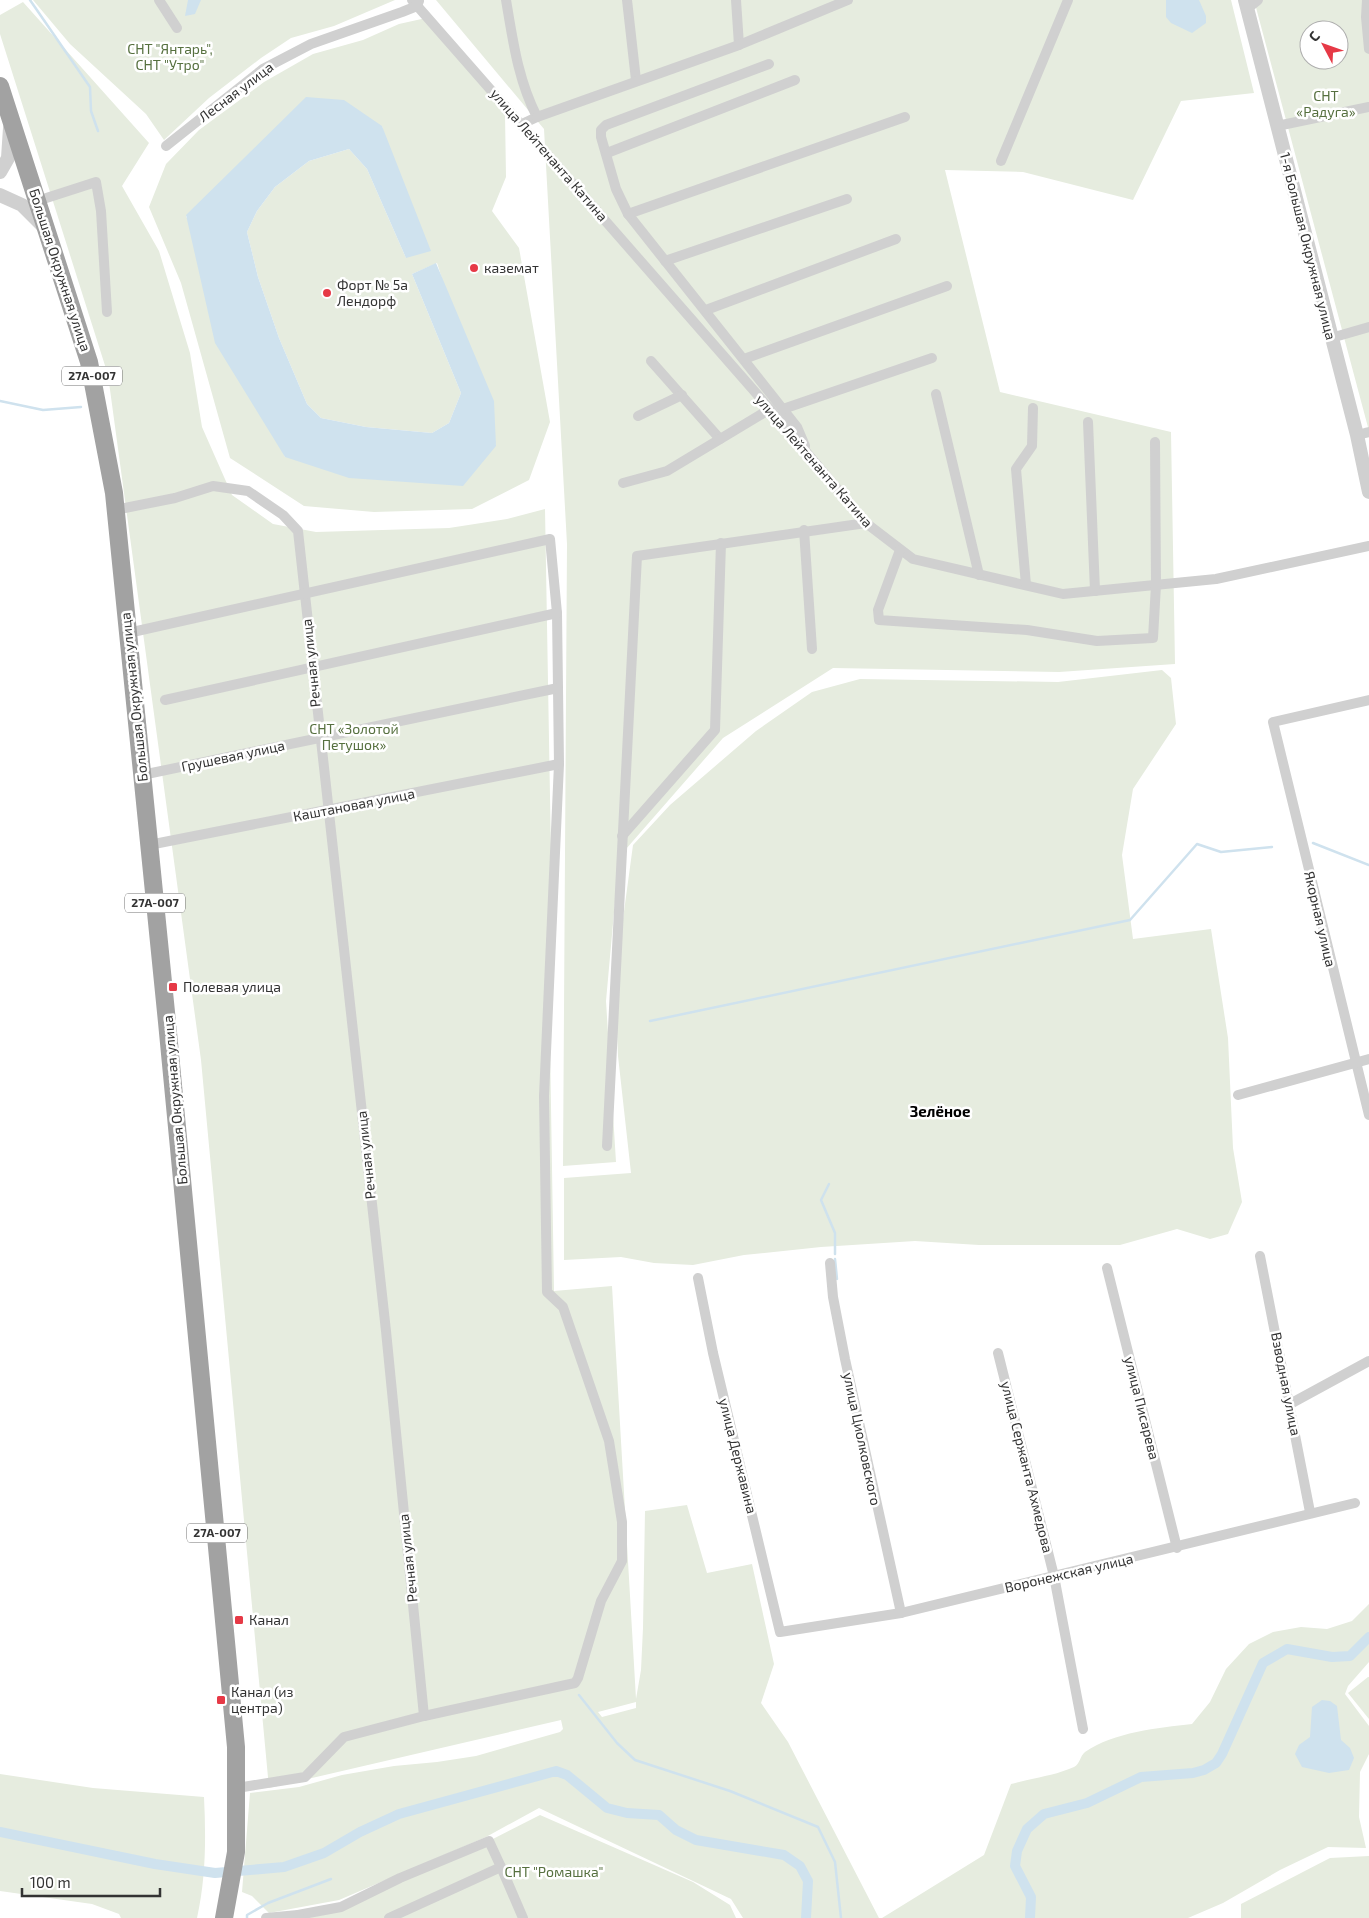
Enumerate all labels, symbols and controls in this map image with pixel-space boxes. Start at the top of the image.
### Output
north arrow [1299,20,1349,70]
text: С [1305,27,1323,45]
park label: СНТ "Янтарь", СНТ "Утро" [127,40,213,73]
street label: Лесная улица [195,58,276,125]
street label: улица Лейтенанта Катина [487,85,612,224]
park label: СНТ «Радуга» [1296,87,1356,120]
street label: 1-я Большая Окружная улица [1277,150,1340,341]
street label: Большая Окружная улица [26,186,95,353]
place label: каземат [484,259,539,276]
marker: каземат [468,262,480,274]
place label: Форт № 5а Лендорф [337,276,408,309]
marker: Форт № 5а Лендорф [321,287,333,299]
road number: 27А-007 [62,366,122,386]
street label: улица Лейтенанта Катина [752,391,877,530]
street label: Большая Окружная улица [116,612,151,783]
street label: Речная улица [297,618,324,708]
park label: СНТ «Золотой Петушок» [309,720,399,753]
street label: Грушевая улица [180,736,286,775]
street label: Каштановая улица [292,784,416,825]
street label: Якорная улица [1301,869,1340,968]
road number: 27А-007 [125,894,185,912]
place label: Полевая улица [183,978,281,995]
marker: Полевая улица [167,981,179,993]
street label: Большая Окружная улица [159,1015,190,1186]
district label: Зелёное [910,1102,970,1120]
street label: Речная улица [352,1110,379,1200]
street label: Взводная улица [1268,1331,1305,1437]
street label: улица Писарева [1121,1355,1164,1461]
street label: улица Циолковского [840,1371,885,1507]
street label: улица Сержанта Ахмедова [998,1379,1057,1554]
street label: улица Державина [716,1396,761,1515]
street label: Речная улица [394,1513,421,1603]
road number: 27А-007 [187,1524,247,1542]
street label: Воронежская улица [1003,1549,1135,1596]
place label: Канал [249,1611,289,1628]
marker: Канал [233,1614,245,1626]
place label: Канал (из центра) [231,1683,294,1716]
marker: Канал (из центра) [215,1694,227,1706]
park label: СНТ "Ромашка" [504,1863,604,1880]
scale bar [22,1866,160,1898]
text: 100 m [30,1873,71,1891]

